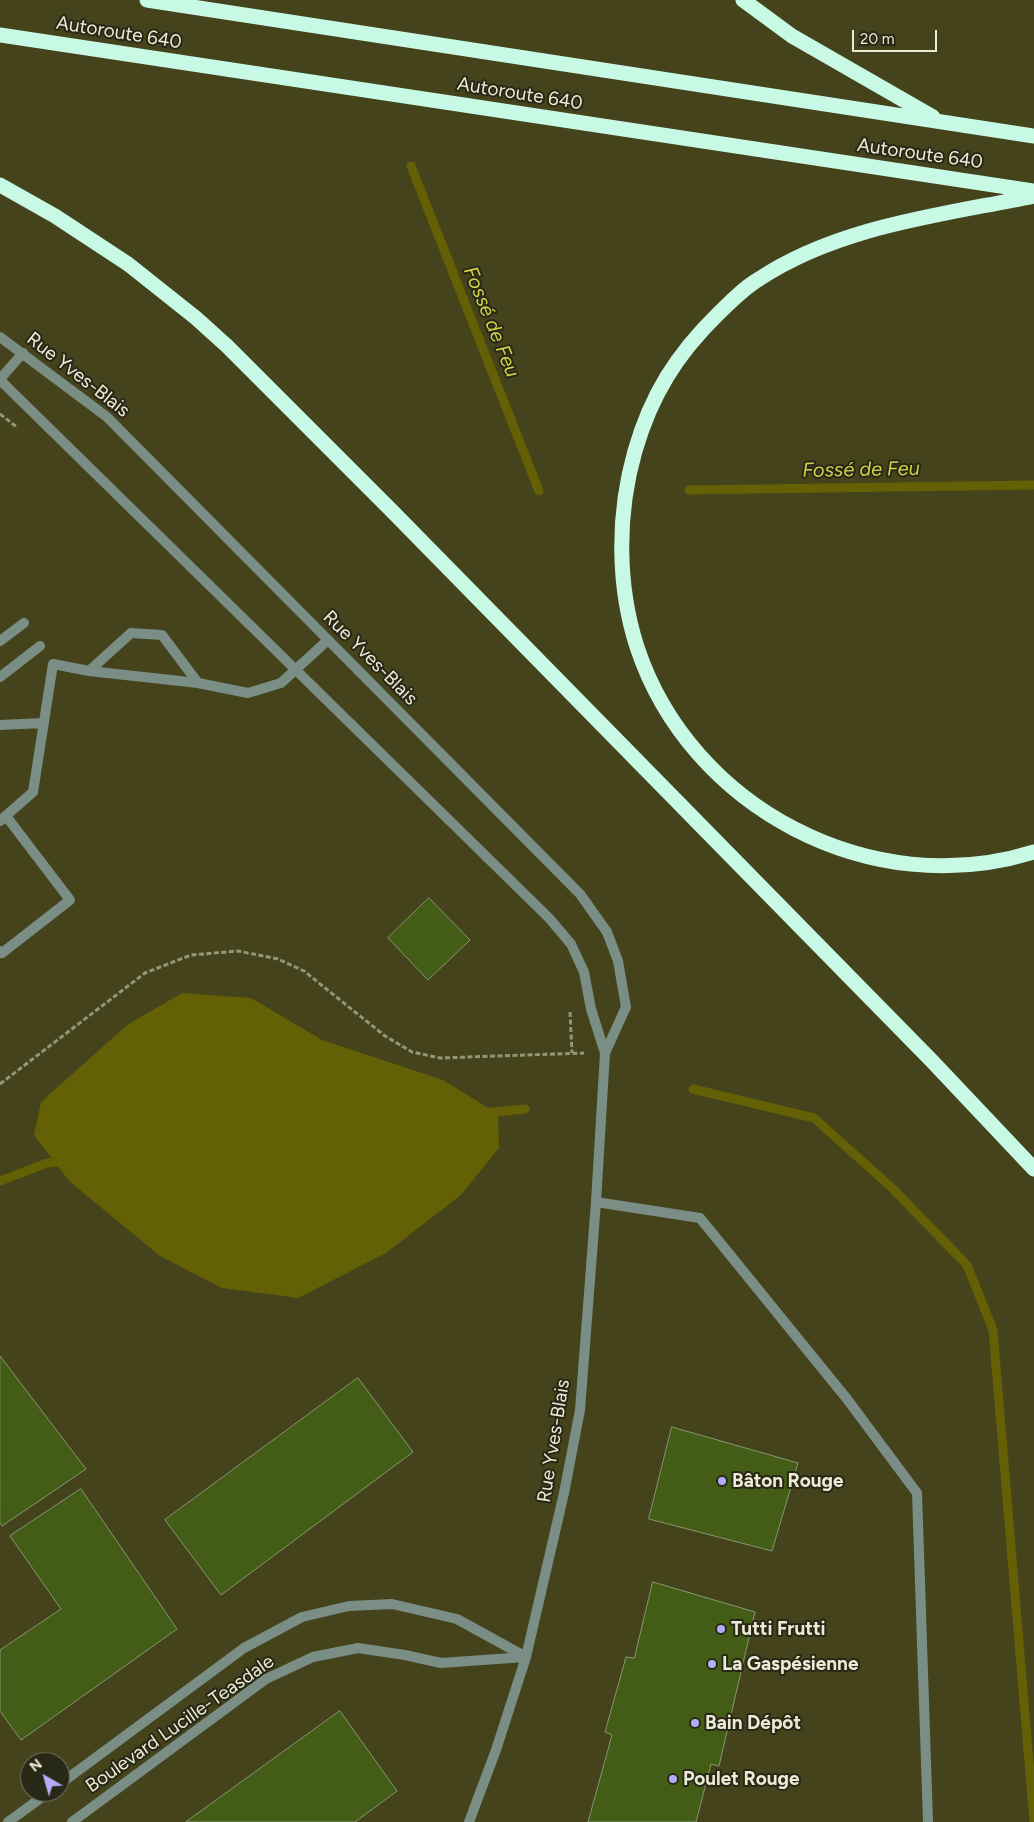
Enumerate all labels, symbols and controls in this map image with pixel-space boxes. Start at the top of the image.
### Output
street label: Autoroute 640 [55,12,183,54]
scale bar [854,20,939,52]
text: 20 m [860,30,894,48]
street label: Autoroute 640 [456,73,584,115]
street label: Autoroute 640 [856,134,984,174]
water label: Fossé de Feu [458,263,524,381]
street label: Rue Yves-Blais [22,328,134,422]
water label: Fossé de Feu [802,457,920,483]
street label: Rue Yves-Blais [318,606,422,710]
street label: Rue Yves-Blais [533,1378,575,1504]
place label: Bâton Rouge [732,1470,844,1492]
marker: Bâton Rouge [716,1475,728,1487]
place label: Tutti Frutti [731,1618,826,1640]
marker: Tutti Frutti [715,1623,727,1635]
street label: Boulevard Lucille-Teasdale [81,1650,279,1798]
place label: La Gaspésienne [722,1653,858,1675]
marker: La Gaspésienne [706,1658,718,1670]
place label: Bain Dépôt [705,1712,801,1734]
marker: Bain Dépôt [689,1717,701,1729]
north arrow [20,1752,70,1802]
text: N [27,1756,46,1776]
place label: Poulet Rouge [683,1768,799,1790]
marker: Poulet Rouge [667,1773,679,1785]

